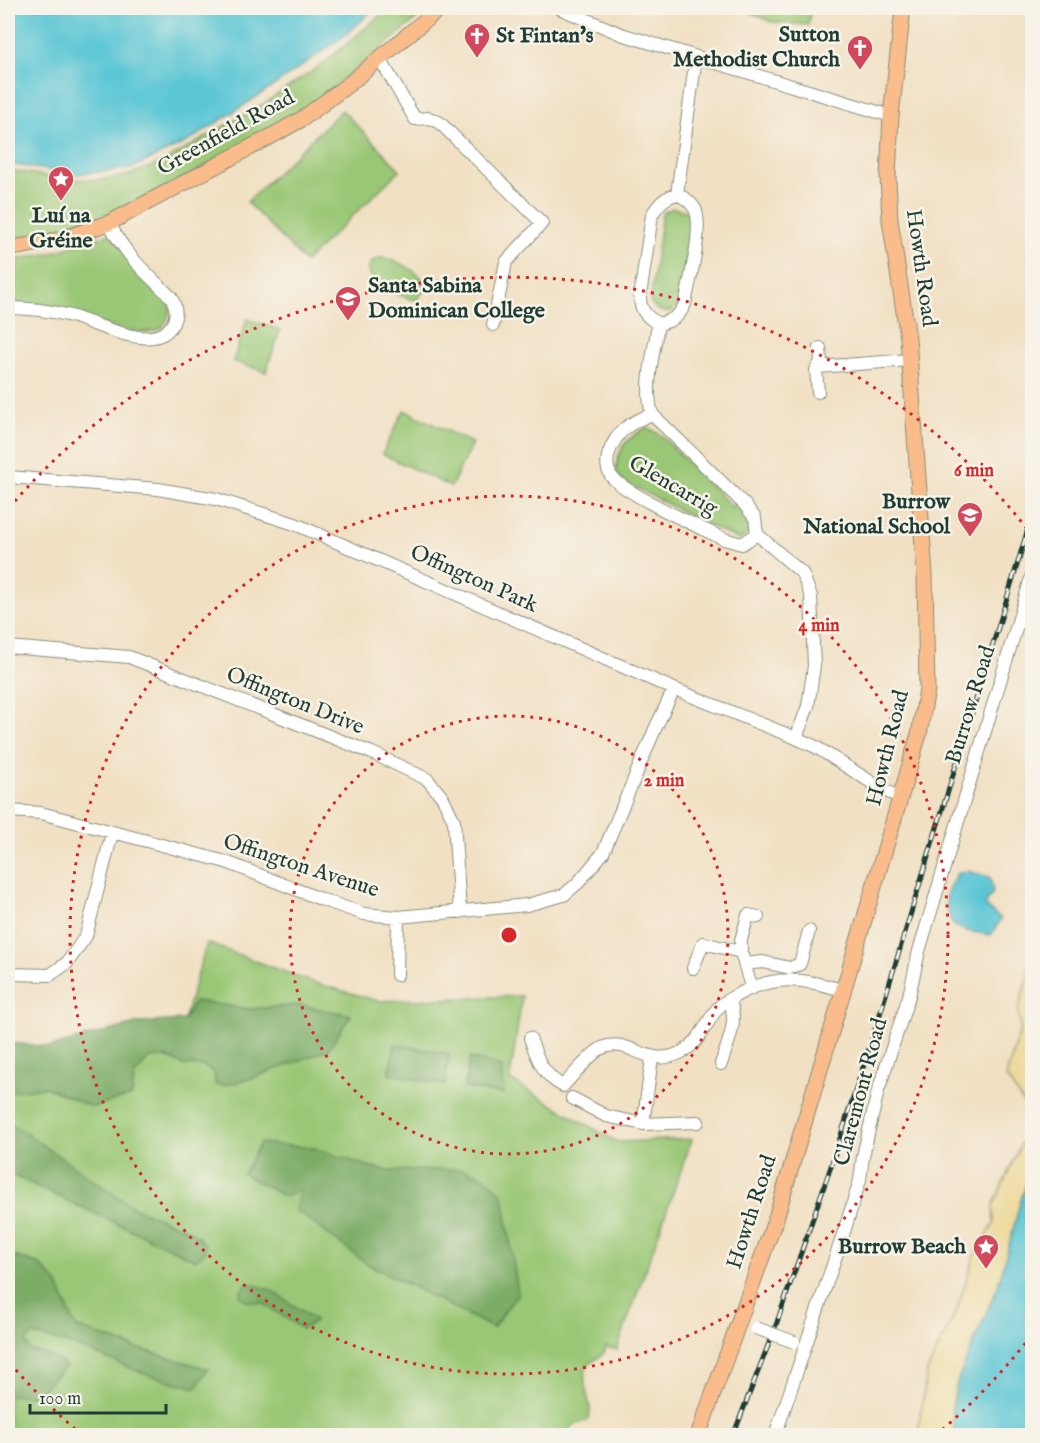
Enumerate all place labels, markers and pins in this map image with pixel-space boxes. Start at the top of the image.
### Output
church icon: St Fintan's [462,21,492,59]
place label: Sutton Methodist Church [673,21,840,74]
place label: St Fintan's [496,22,594,50]
church icon: Sutton Methodist Church [845,33,875,71]
place icon: Luí na Gréine [46,164,76,202]
place label: Luí na Gréine [29,202,93,255]
place label: Santa Sabina Dominican College [368,272,545,325]
school or university icon: Santa Sabina Dominican College [333,284,363,322]
place label: Burrow National School [802,488,952,541]
school or university icon: Burrow National School [955,500,985,538]
centre of rings [499,925,519,945]
place icon: Burrow Beach [971,1232,1001,1270]
place label: Burrow Beach [838,1233,966,1261]

